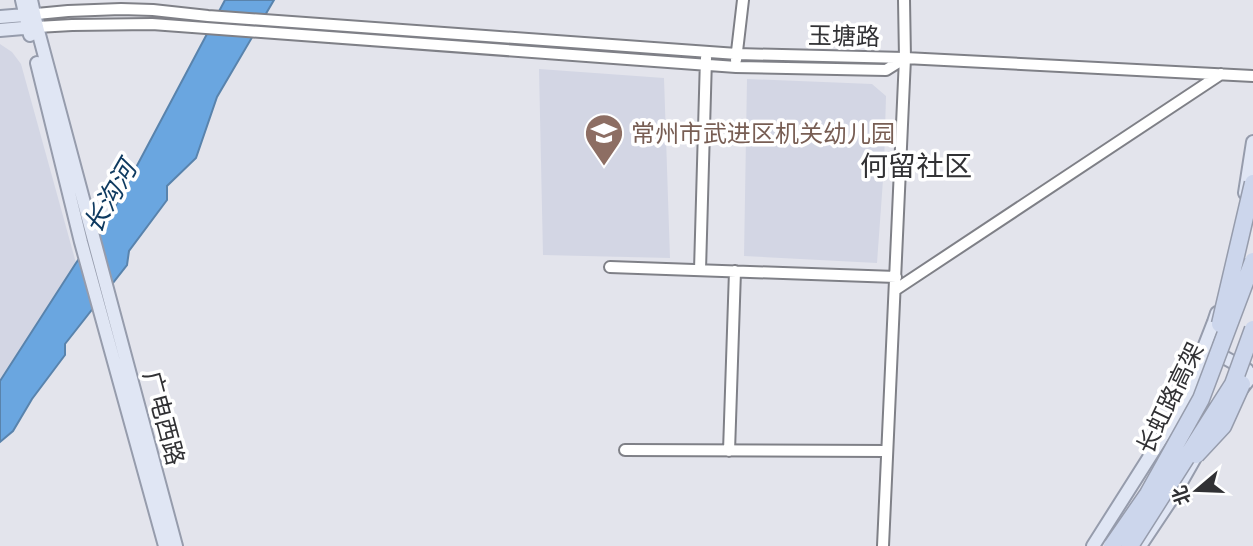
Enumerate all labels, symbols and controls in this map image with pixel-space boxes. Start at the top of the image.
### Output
street label: 玉塘路 [808,20,880,52]
school or university icon: 常州市武进区机关幼儿园 [583,112,625,167]
place label: 常州市武进区机关幼儿园 [631,118,895,149]
district label: 何留社区 [860,148,972,184]
water label: 长沟河 [76,150,147,239]
street label: 长虹路高架 [1130,337,1210,459]
street label: 广电西路 [137,368,191,468]
north arrow [1162,455,1232,525]
text: 北 [1166,482,1196,508]

